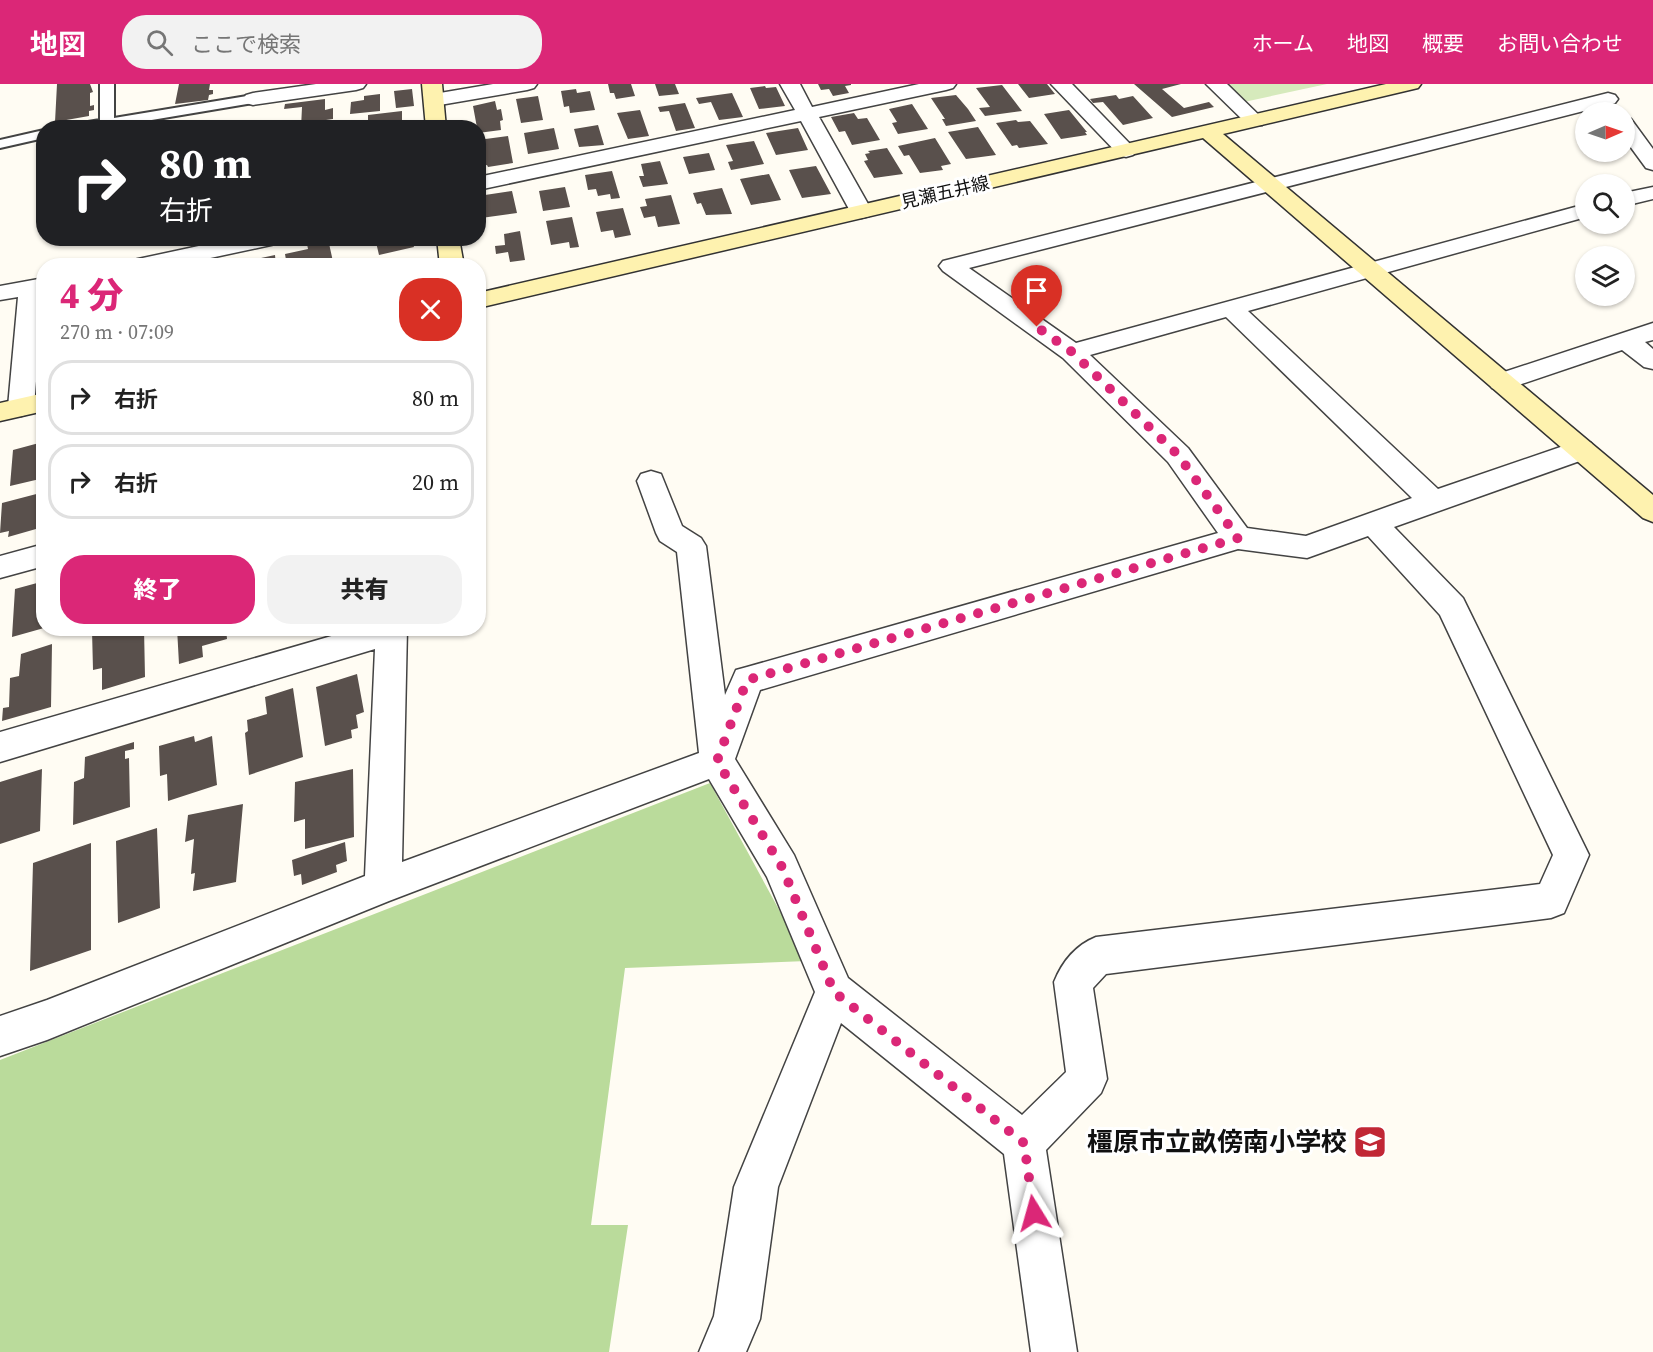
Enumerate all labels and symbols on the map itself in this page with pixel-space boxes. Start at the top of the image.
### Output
north arrow [1575,102,1635,162]
street label: 見瀬五井線 [898,170,992,214]
pin [1011,265,1062,327]
place label: 橿原市立畝傍南小学校 [1087,1124,1347,1160]
school or university icon: 橿原市立畝傍南小学校 [1352,1124,1388,1160]
position arrow [1002,1181,1066,1245]

